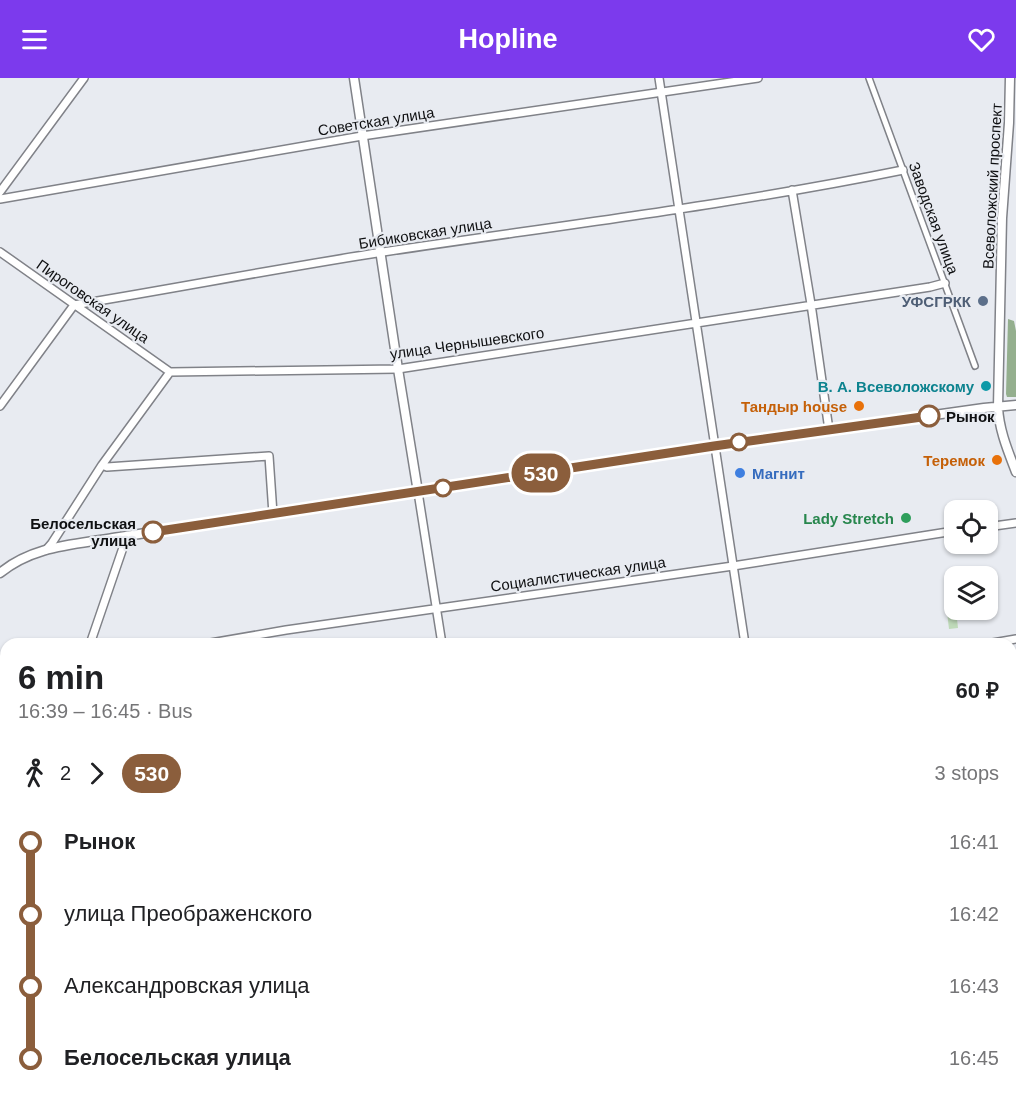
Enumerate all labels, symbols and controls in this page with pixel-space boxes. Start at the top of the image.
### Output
icon: menu [18,23,51,56]
icon: heart [965,23,998,56]
text: Hopline [459,24,558,54]
street label: Всеволожский проспект [979,102,1005,269]
street label: Советская улица [317,103,436,139]
street label: Заводская улица [906,160,962,277]
street label: Бибиковская улица [357,214,493,252]
street label: Пироговская улица [33,256,153,347]
place label: УФСГРКК [902,293,972,310]
marker: УФСГРКК [976,294,990,308]
street label: улица Чернышевского [389,324,545,362]
place label: В. А. Всеволожскому [818,378,975,395]
marker: В. А. Всеволожскому [979,379,993,393]
place label: Тандыр house [741,398,847,415]
marker: Тандыр house [852,399,866,413]
marker: Рынок [918,405,940,427]
place label: Рынок [946,408,995,425]
unlabelled marker [730,433,748,451]
place label: Теремок [923,452,985,469]
marker: Теремок [990,453,1004,467]
line badge: 530 [506,454,576,492]
text: 530 [523,462,559,485]
place label: Магнит [752,465,805,482]
marker: Магнит [733,466,747,480]
unlabelled marker [434,479,452,497]
map controls [944,500,998,620]
button: locate [944,500,998,554]
place label: Lady Stretch [803,510,894,527]
marker: Lady Stretch [899,511,913,525]
place label: Белосельская улица [30,515,137,549]
marker: Белосельская улица [142,521,164,543]
street label: Социалистическая улица [489,553,667,595]
button: layers [944,566,998,620]
text: 6 min [18,659,104,696]
text: 60 ₽ [956,678,999,703]
text: 16:39 – 16:45 · Bus [18,700,193,722]
icon: walk [18,757,51,790]
icon: forward [80,757,113,790]
text: 2 [60,762,71,784]
text: 530 [134,762,169,785]
text: 3 stops [935,762,999,784]
text: Рынок [64,829,135,854]
text: 16:41 [949,831,999,853]
text: улица Преображенского [64,901,312,926]
text: 16:42 [949,903,999,925]
text: Александровская улица [64,973,310,998]
text: 16:43 [949,975,999,997]
text: Белосельская улица [64,1045,291,1070]
text: 16:45 [949,1047,999,1069]

